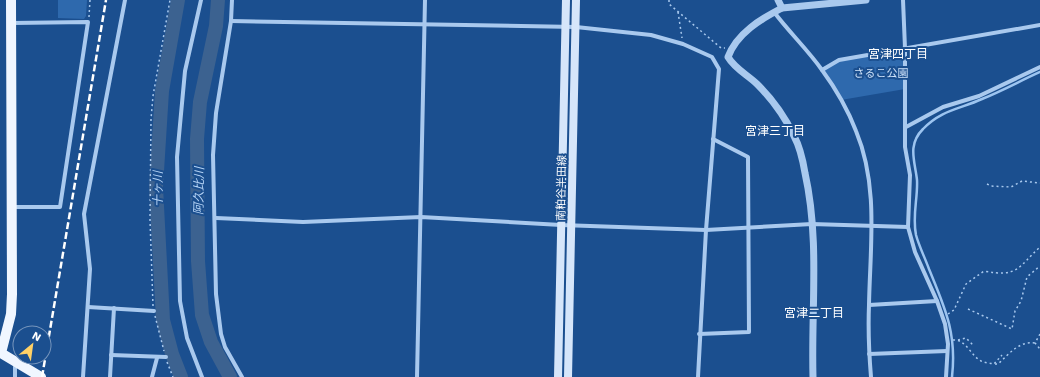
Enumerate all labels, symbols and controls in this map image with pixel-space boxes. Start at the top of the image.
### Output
district label: 宮津四丁目 [868,47,928,61]
park label: さるこ公園 [854,67,909,80]
district label: 宮津三丁目 [745,124,805,138]
street label: 南粕谷半田線 [554,155,569,221]
water label: 阿久比川 [192,165,206,215]
water label: 十ヶ川 [151,169,165,207]
district label: 宮津二丁目 [784,306,844,320]
north arrow [12,325,52,365]
text: N [30,329,43,344]

